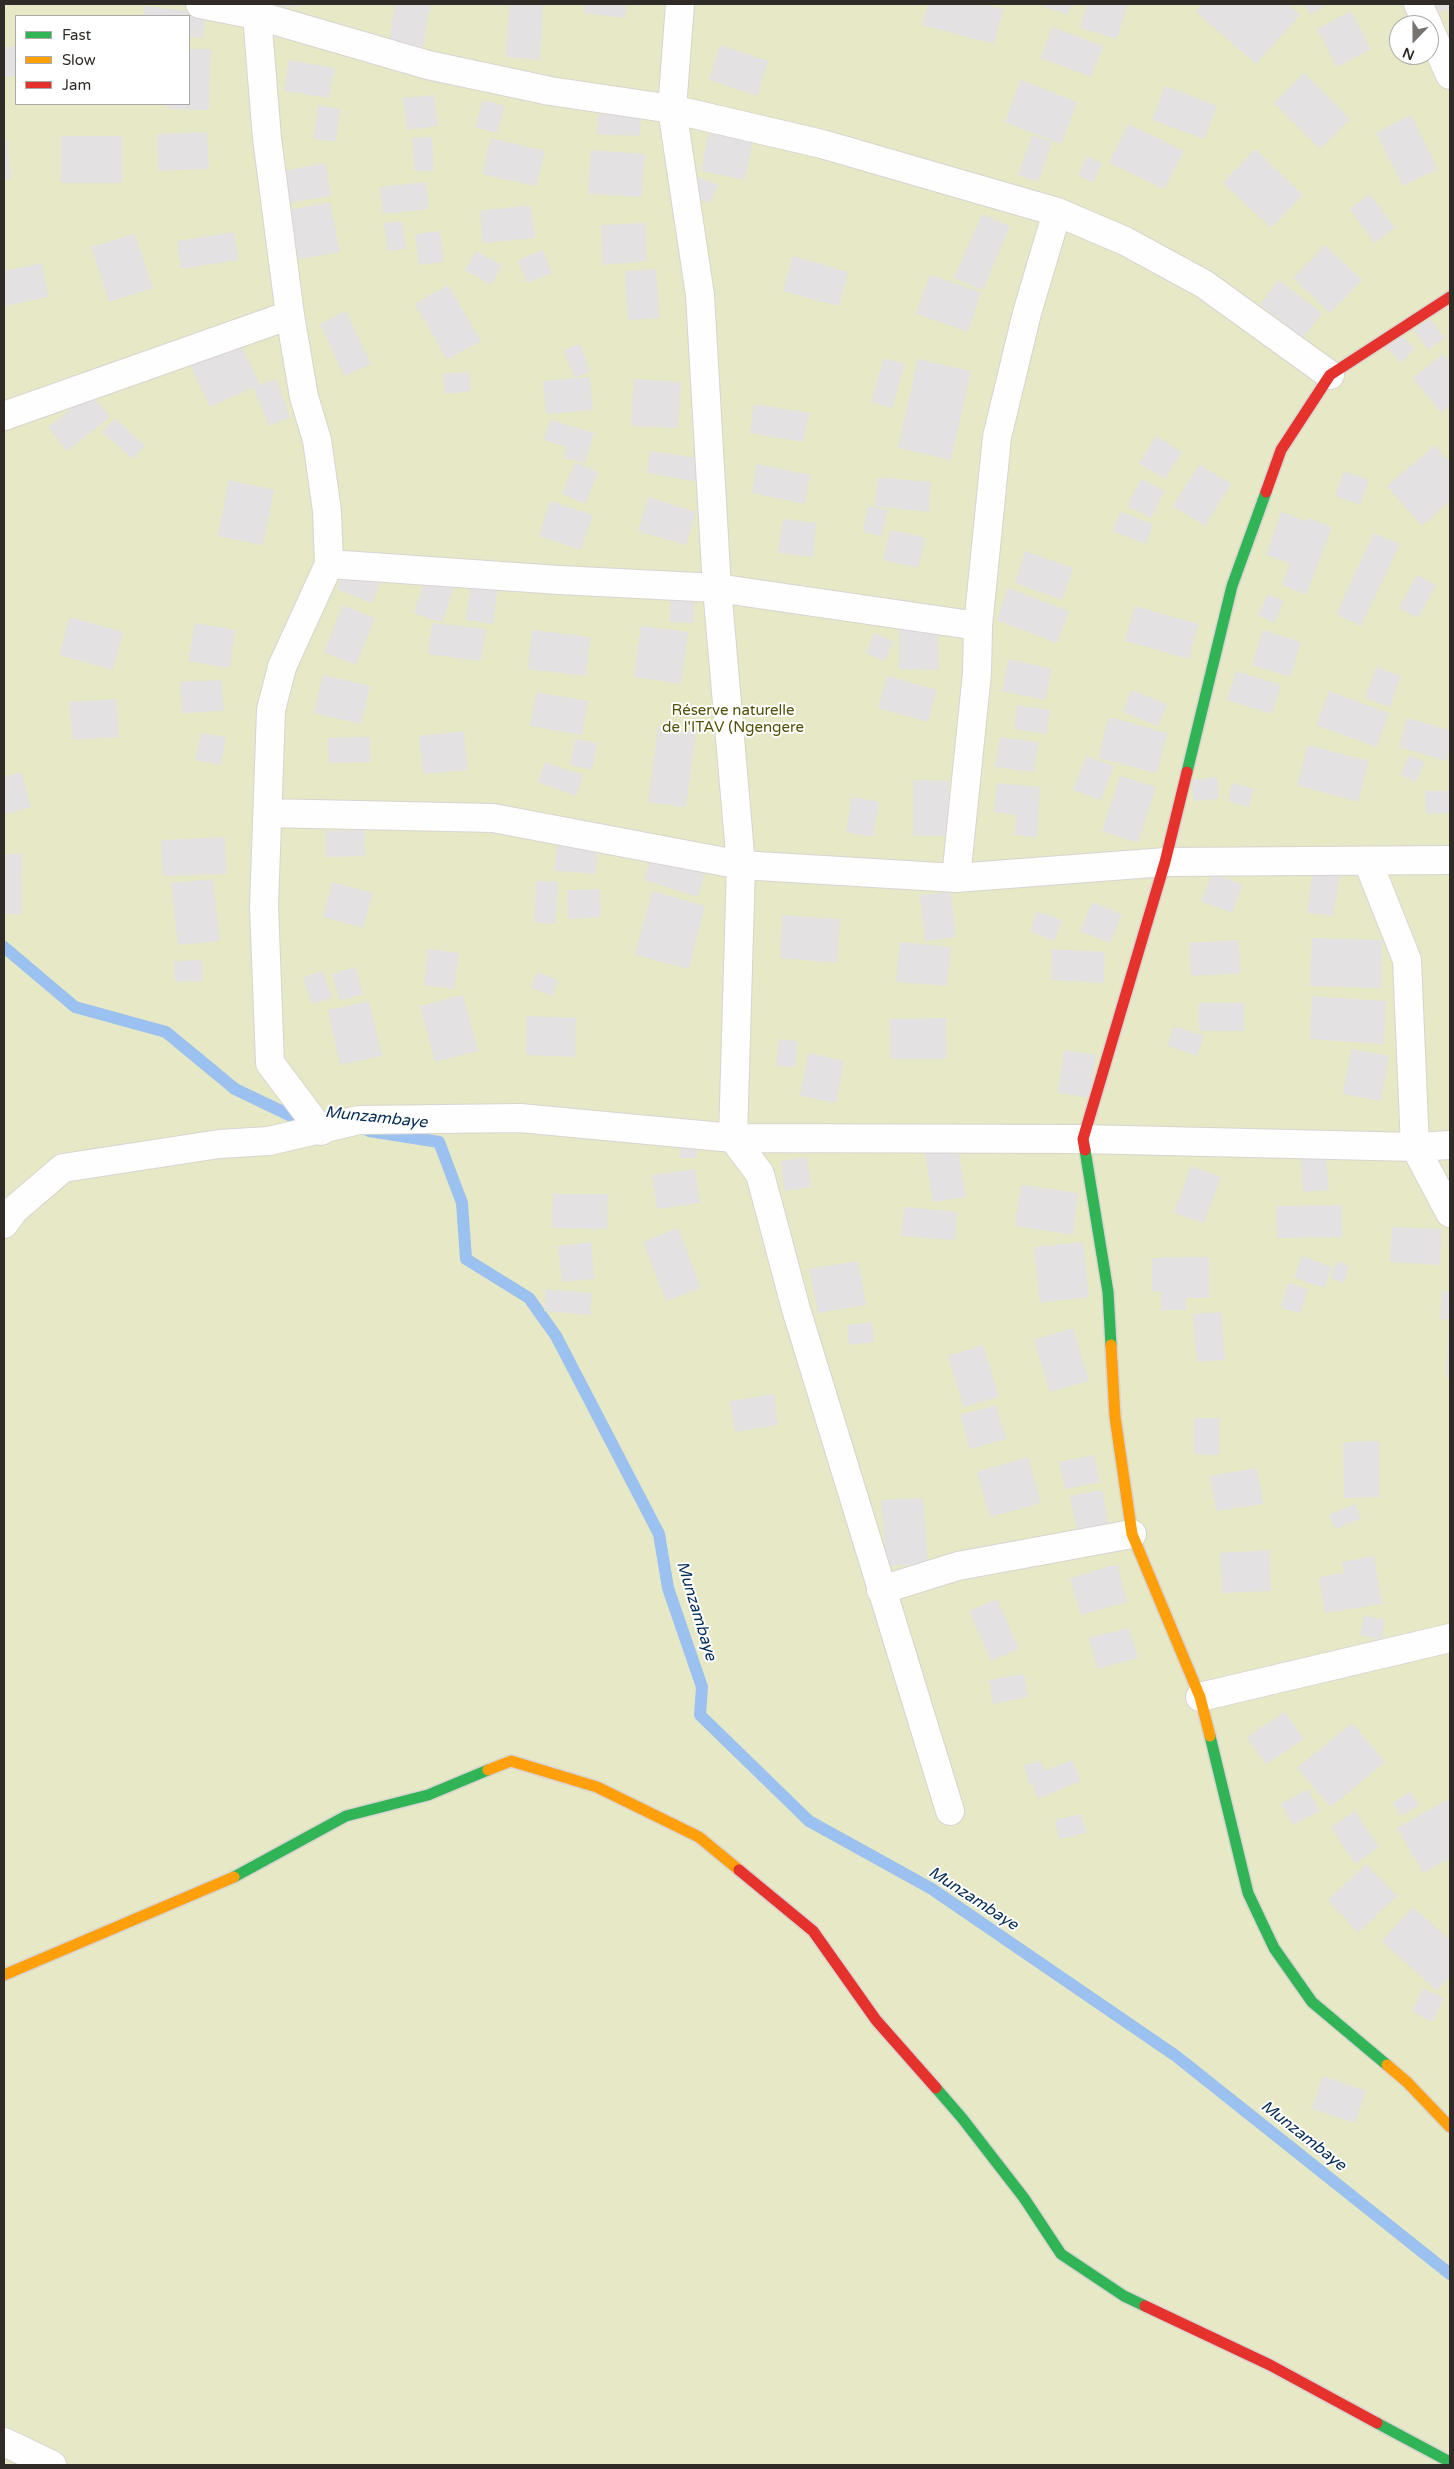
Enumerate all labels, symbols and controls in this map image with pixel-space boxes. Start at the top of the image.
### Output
legend [15,15,190,105]
north arrow [1389,15,1439,65]
text: Fast [62,26,91,44]
text: N [1400,43,1417,63]
text: Slow [62,51,96,69]
text: Jam [62,76,91,94]
park label: Réserve naturelle de l'ITAV (Ngengere [662,702,804,737]
water label: Munzambaye [324,1103,428,1133]
water label: Munzambaye [672,1559,720,1663]
water label: Munzambaye [925,1863,1021,1935]
water label: Munzambaye [1257,2097,1349,2175]

